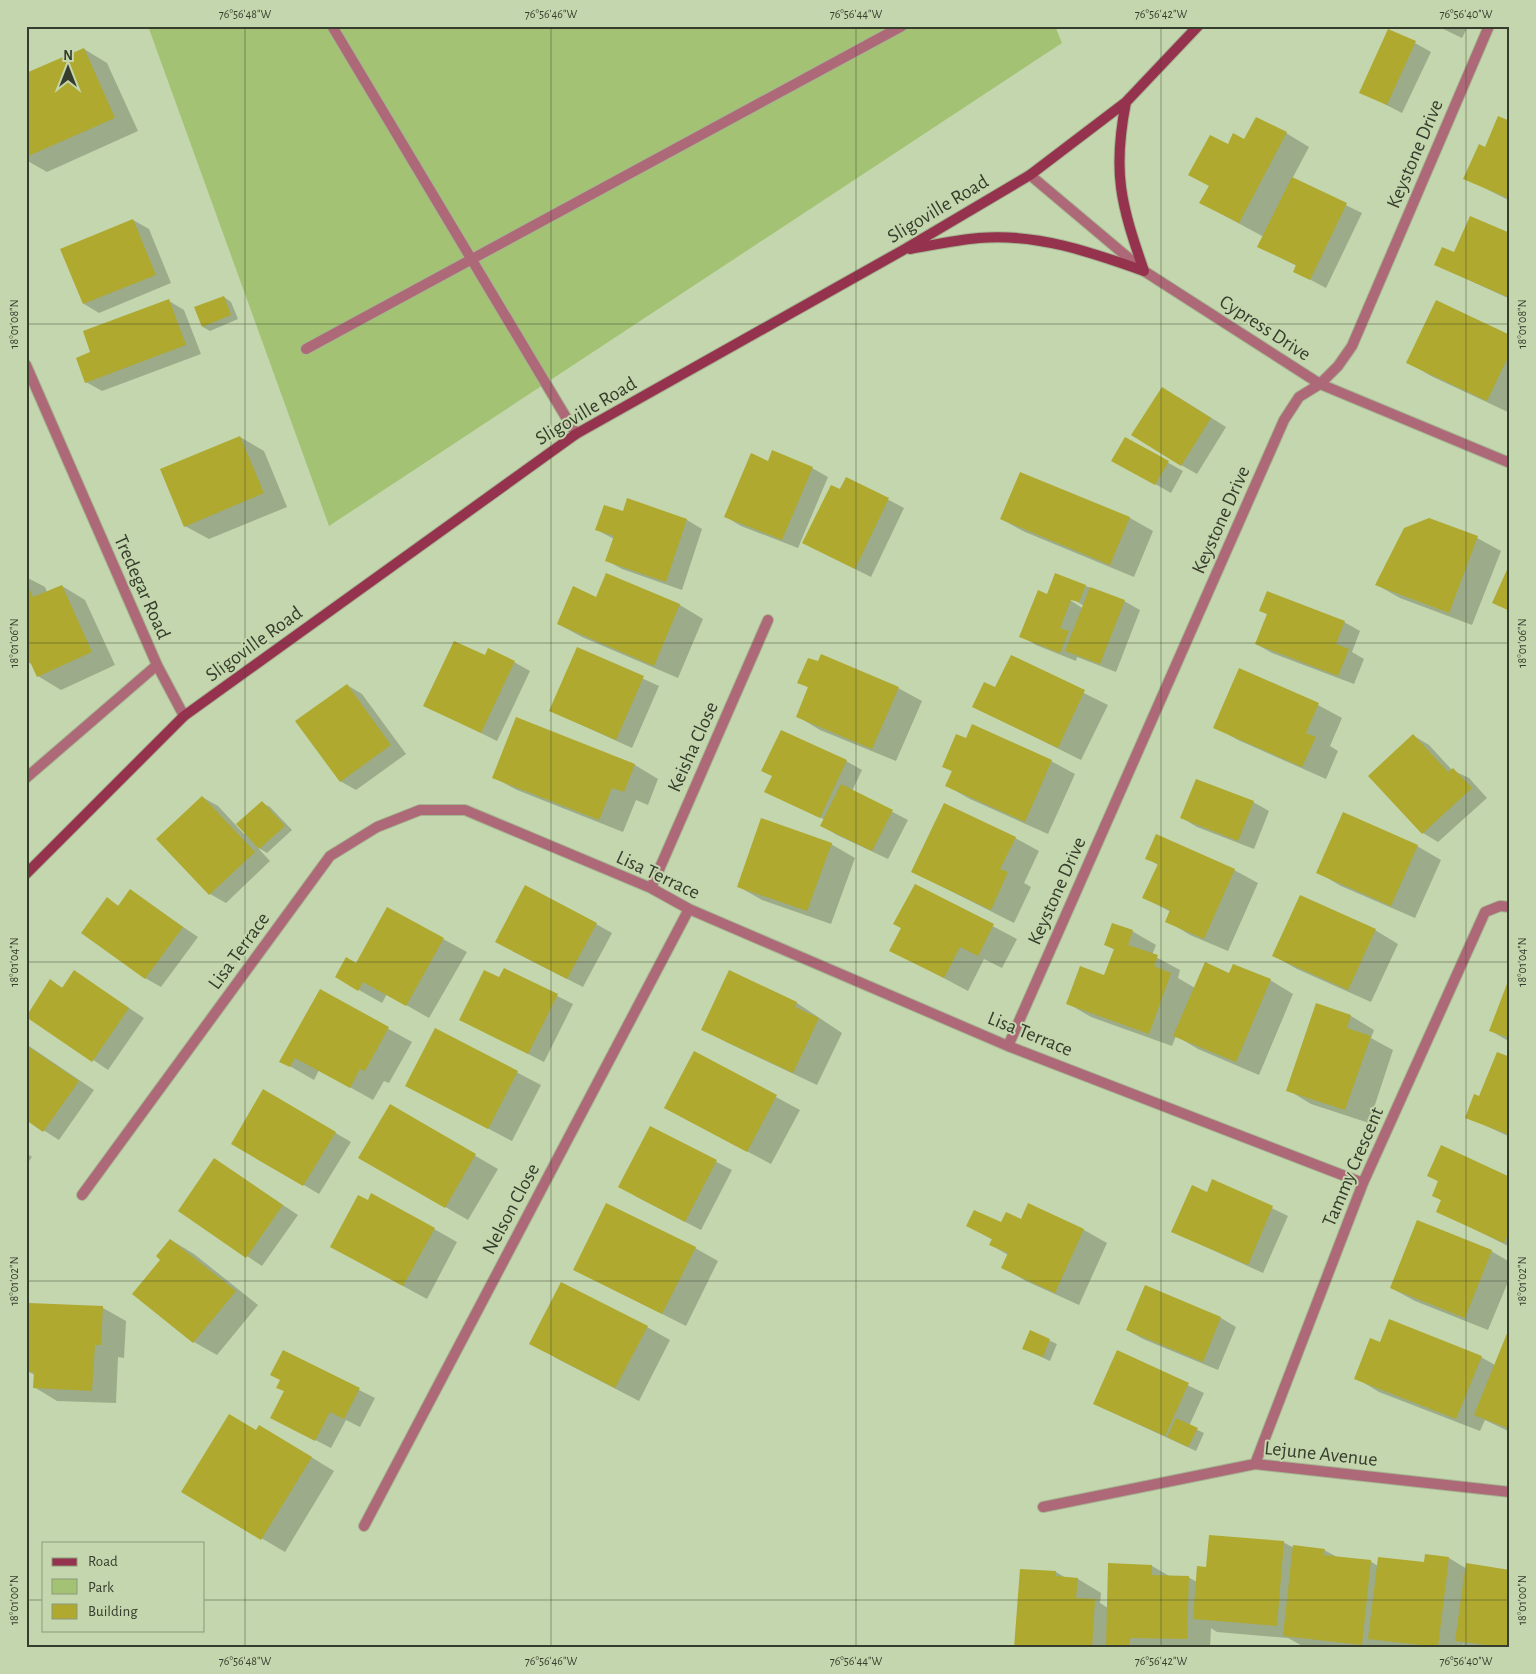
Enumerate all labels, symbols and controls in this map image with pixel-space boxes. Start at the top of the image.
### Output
text: 76°56'48"W [219,8,272,20]
text: 76°56'46"W [525,8,578,20]
text: 76°56'44"W [830,8,883,20]
text: 76°56'42"W [1135,8,1187,20]
text: 76°56'40"W [1439,8,1493,20]
north arrow [42,42,92,92]
text: N [63,49,73,63]
street label: Keystone Drive [1383,97,1447,211]
street label: Sligoville Road [884,171,992,247]
street label: Cypress Drive [1216,291,1314,365]
text: 18°01'08"N [8,299,20,349]
text: 18°01'08"N [1516,299,1528,349]
street label: Sligoville Road [532,373,640,449]
street label: Keystone Drive [1188,463,1254,577]
street label: Tredegar Road [110,532,174,642]
street label: Sligoville Road [202,602,306,686]
text: 18°01'06"N [8,618,20,668]
text: 18°01'06"N [1516,618,1528,668]
street label: Keisha Close [664,699,722,795]
street label: Keystone Drive [1024,834,1090,948]
street label: Lisa Terrace [613,847,703,903]
street label: Lisa Terrace [205,909,273,993]
text: 18°01'04"N [8,937,20,987]
text: 18°01'04"N [1516,937,1528,987]
street label: Lisa Terrace [985,1008,1075,1060]
street label: Tammy Crescent [1319,1104,1387,1230]
street label: Nelson Close [479,1160,543,1258]
text: 18°01'02"N [8,1256,20,1306]
text: 18°01'02"N [1516,1256,1528,1306]
street label: Lejune Avenue [1263,1438,1379,1470]
legend [42,1542,205,1632]
text: Road [88,1554,118,1569]
text: 18°01'00"N [8,1575,20,1625]
text: 18°01'00"N [1516,1575,1528,1625]
text: Park [88,1580,114,1595]
text: Building [88,1604,138,1619]
text: 76°56'48"W [219,1655,272,1667]
text: 76°56'46"W [525,1655,578,1667]
text: 76°56'44"W [830,1655,883,1667]
text: 76°56'42"W [1135,1655,1187,1667]
text: 76°56'40"W [1439,1655,1493,1667]

